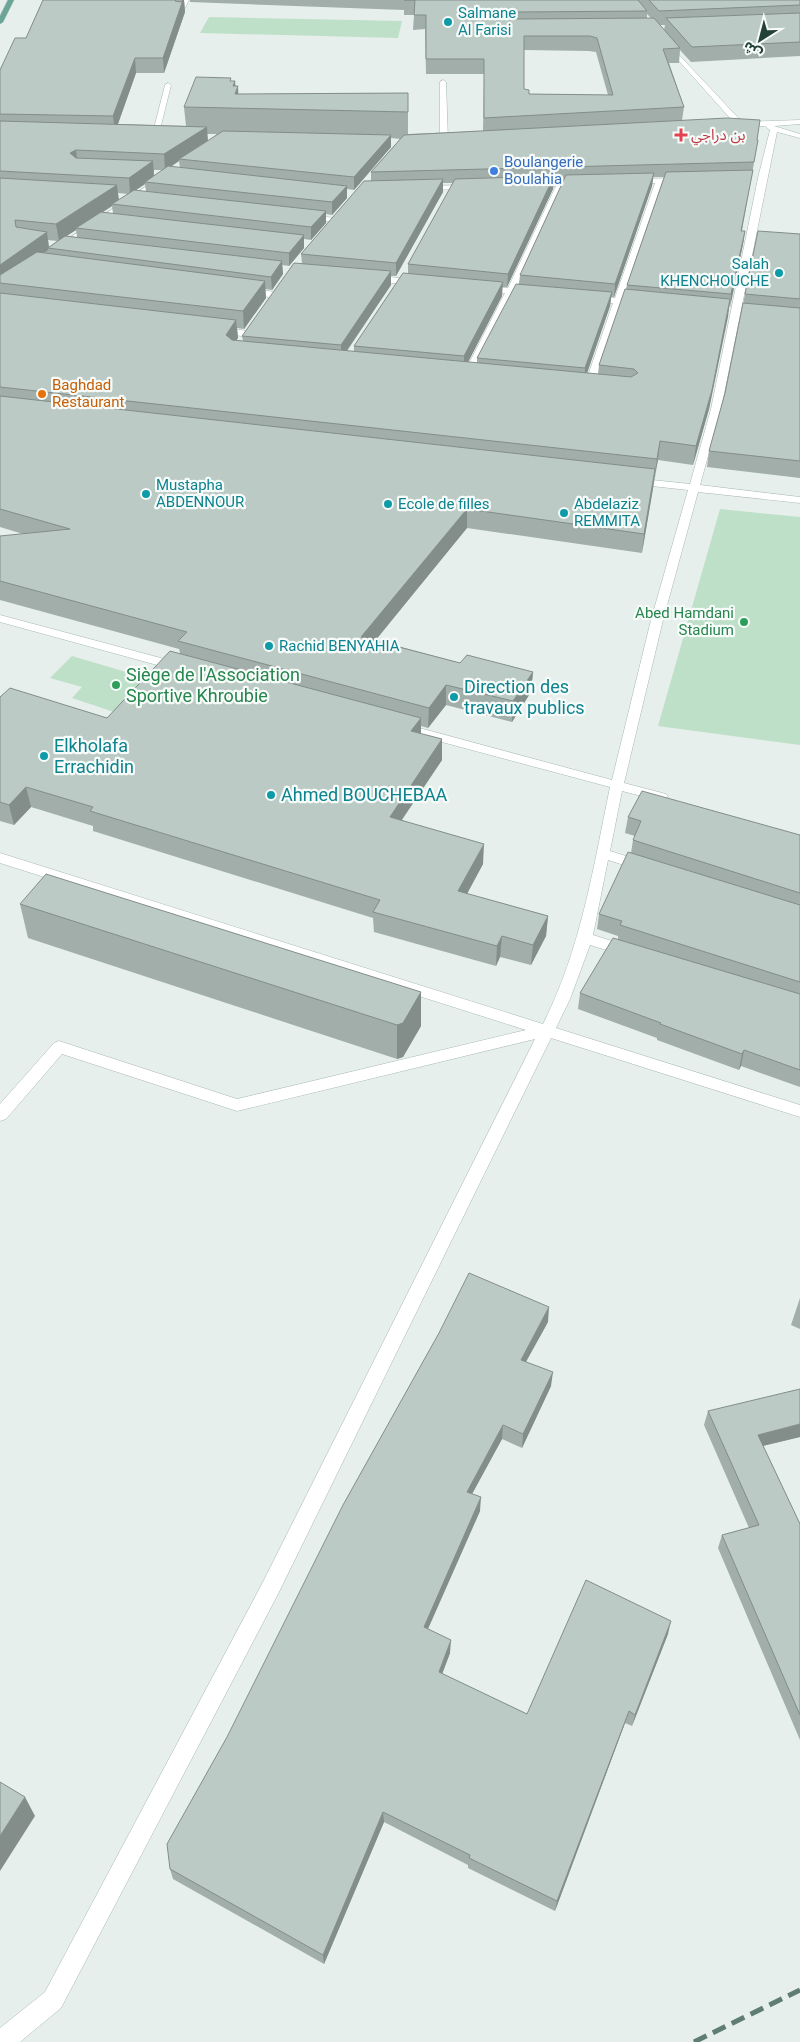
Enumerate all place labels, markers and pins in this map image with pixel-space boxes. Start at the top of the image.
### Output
place label: Salmane Al Farisi [458,4,516,39]
marker: Salmane Al Farisi [442,16,454,28]
place label: بن دراجي [691,126,745,146]
marker: بن دراجي [675,129,687,141]
place label: Boulangerie Boulahia [504,153,583,188]
marker: Boulangerie Boulahia [488,165,500,177]
place label: Salah KHENCHOUCHE [660,255,769,290]
marker: Salah KHENCHOUCHE [773,267,785,279]
place label: Baghdad Restaurant [52,376,125,411]
marker: Baghdad Restaurant [36,388,48,400]
place label: Mustapha ABDENNOUR [156,476,244,511]
marker: Mustapha ABDENNOUR [140,488,152,500]
place label: Ecole de filles [398,495,490,513]
place label: Abdelaziz REMMITA [574,495,640,530]
marker: Ecole de filles [382,498,394,510]
marker: Abdelaziz REMMITA [558,507,570,519]
place label: Abed Hamdani Stadium [635,604,734,639]
marker: Abed Hamdani Stadium [738,616,750,628]
place label: Rachid BENYAHIA [279,637,400,655]
marker: Rachid BENYAHIA [263,640,275,652]
place label: Siège de l'Association Sportive Khroubie [126,664,300,706]
place label: Direction des travaux publics [464,676,585,718]
marker: Siège de l'Association Sportive Khroubie [110,679,122,691]
marker: Direction des travaux publics [448,691,460,703]
place label: Elkholafa Errachidin [54,735,134,777]
marker: Elkholafa Errachidin [38,750,50,762]
place label: Ahmed BOUCHEBAA [281,784,448,805]
marker: Ahmed BOUCHEBAA [265,789,277,801]

